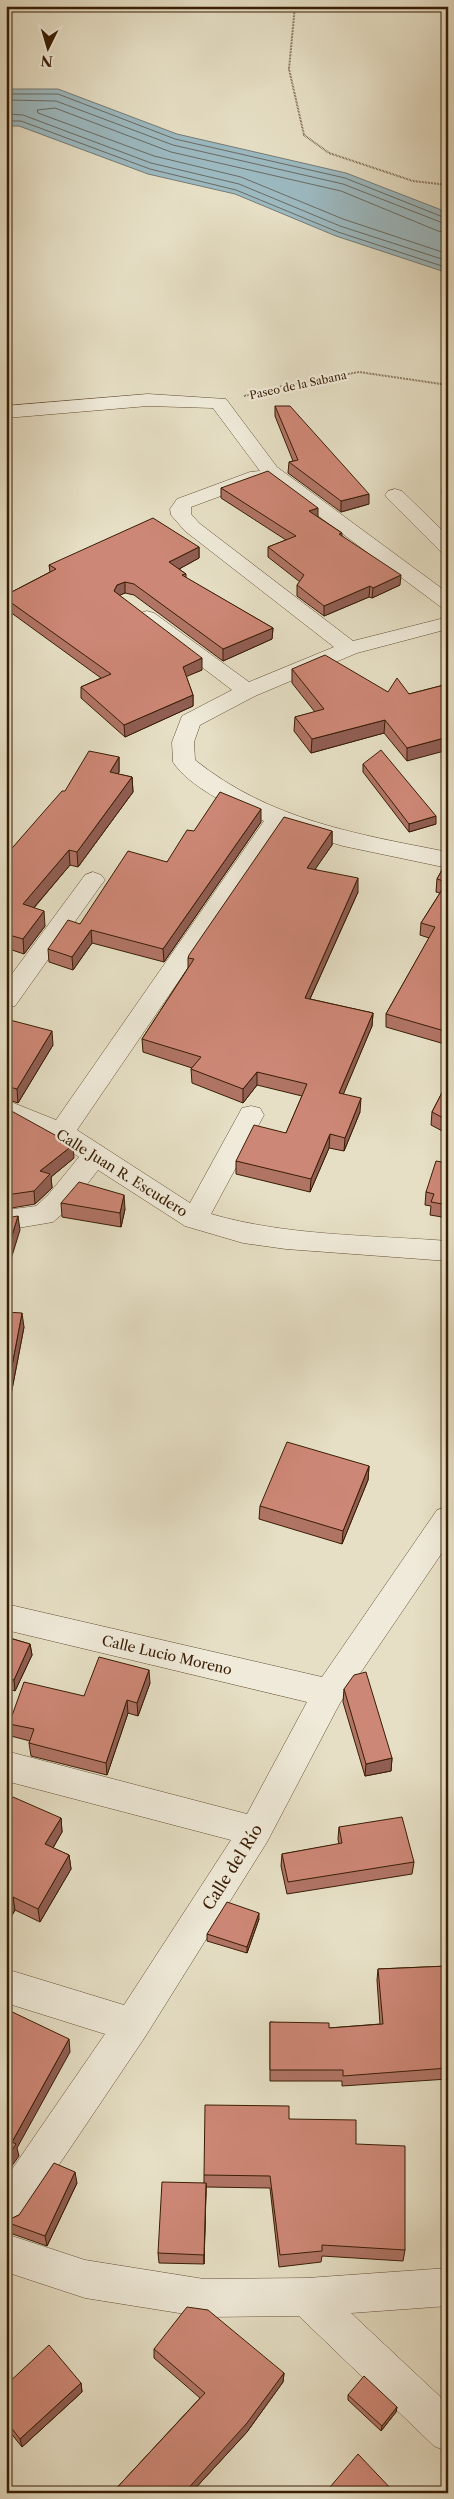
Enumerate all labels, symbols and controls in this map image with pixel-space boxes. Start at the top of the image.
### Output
north arrow [22,22,72,72]
text: N [40,51,54,70]
street label: Paseo de la Sabana [248,368,348,402]
street label: Calle Juan R. Escudero [53,1125,191,1221]
street label: Calle Lucio Moreno [100,1631,234,1679]
street label: Calle del Río [198,1820,266,1914]

